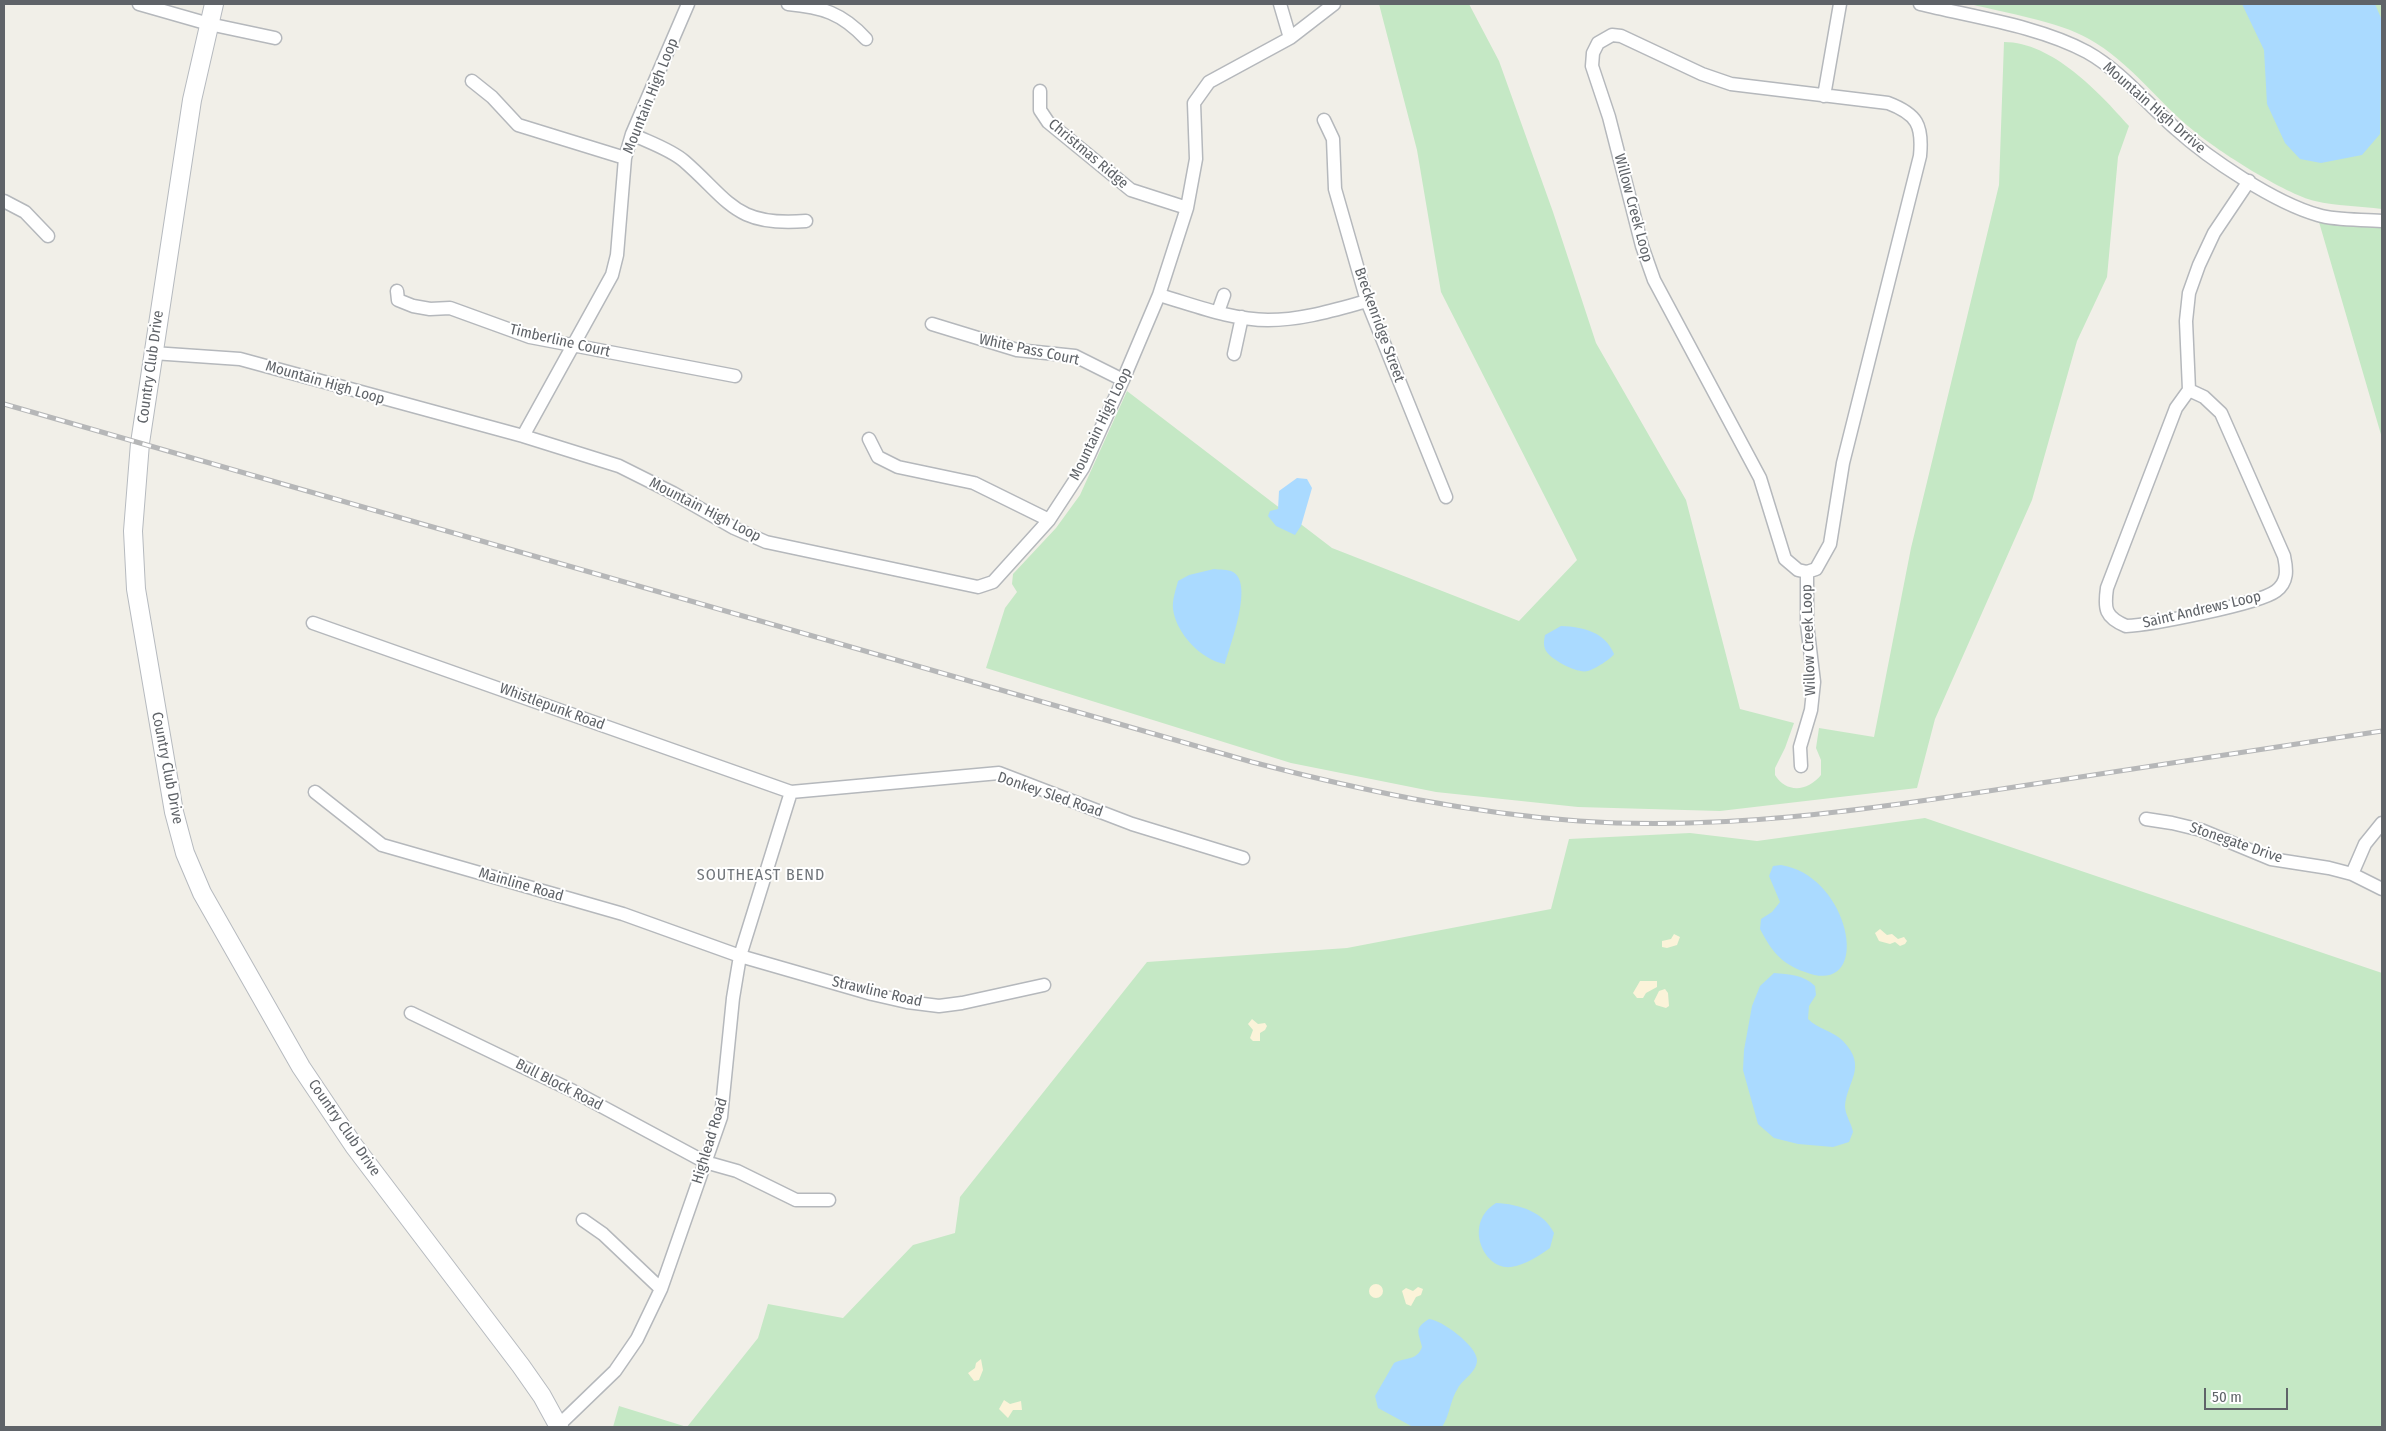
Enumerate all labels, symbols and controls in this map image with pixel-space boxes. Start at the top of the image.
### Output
street label: Mountain High Loop [620,36,682,156]
street label: Mountain High Drrive [2099,59,2209,157]
street label: Christmas Ridge [1044,115,1132,193]
street label: Willow Creek Loop [1610,152,1656,264]
street label: Breckenridge Street [1350,265,1408,385]
street label: Country Club Drive [134,309,168,425]
street label: Timberline Court [508,321,612,361]
street label: White Pass Court [977,331,1081,369]
street label: Mountain High Loop [263,357,387,409]
street label: Mountain High Loop [1066,365,1136,483]
street label: Mountain High Loop [646,474,764,546]
street label: Willow Creek Loop [1798,584,1820,696]
street label: Saint Andrews Loop [2141,588,2263,632]
street label: Whistlepunk Road [497,680,607,734]
street label: Country Club Drive [147,710,187,826]
street label: Donkey Sled Road [995,769,1105,821]
street label: Stonegate Drive [2187,819,2285,867]
street label: Mainline Road [477,864,565,906]
district label: SOUTHEAST BEND [695,866,827,886]
street label: Strawline Road [830,973,924,1011]
street label: Bull Block Road [512,1055,606,1115]
street label: Country Club Drive [304,1076,384,1180]
street label: Highlead Road [688,1096,732,1186]
scale bar [2206,1378,2290,1410]
text: 50 m [2212,1388,2242,1406]

